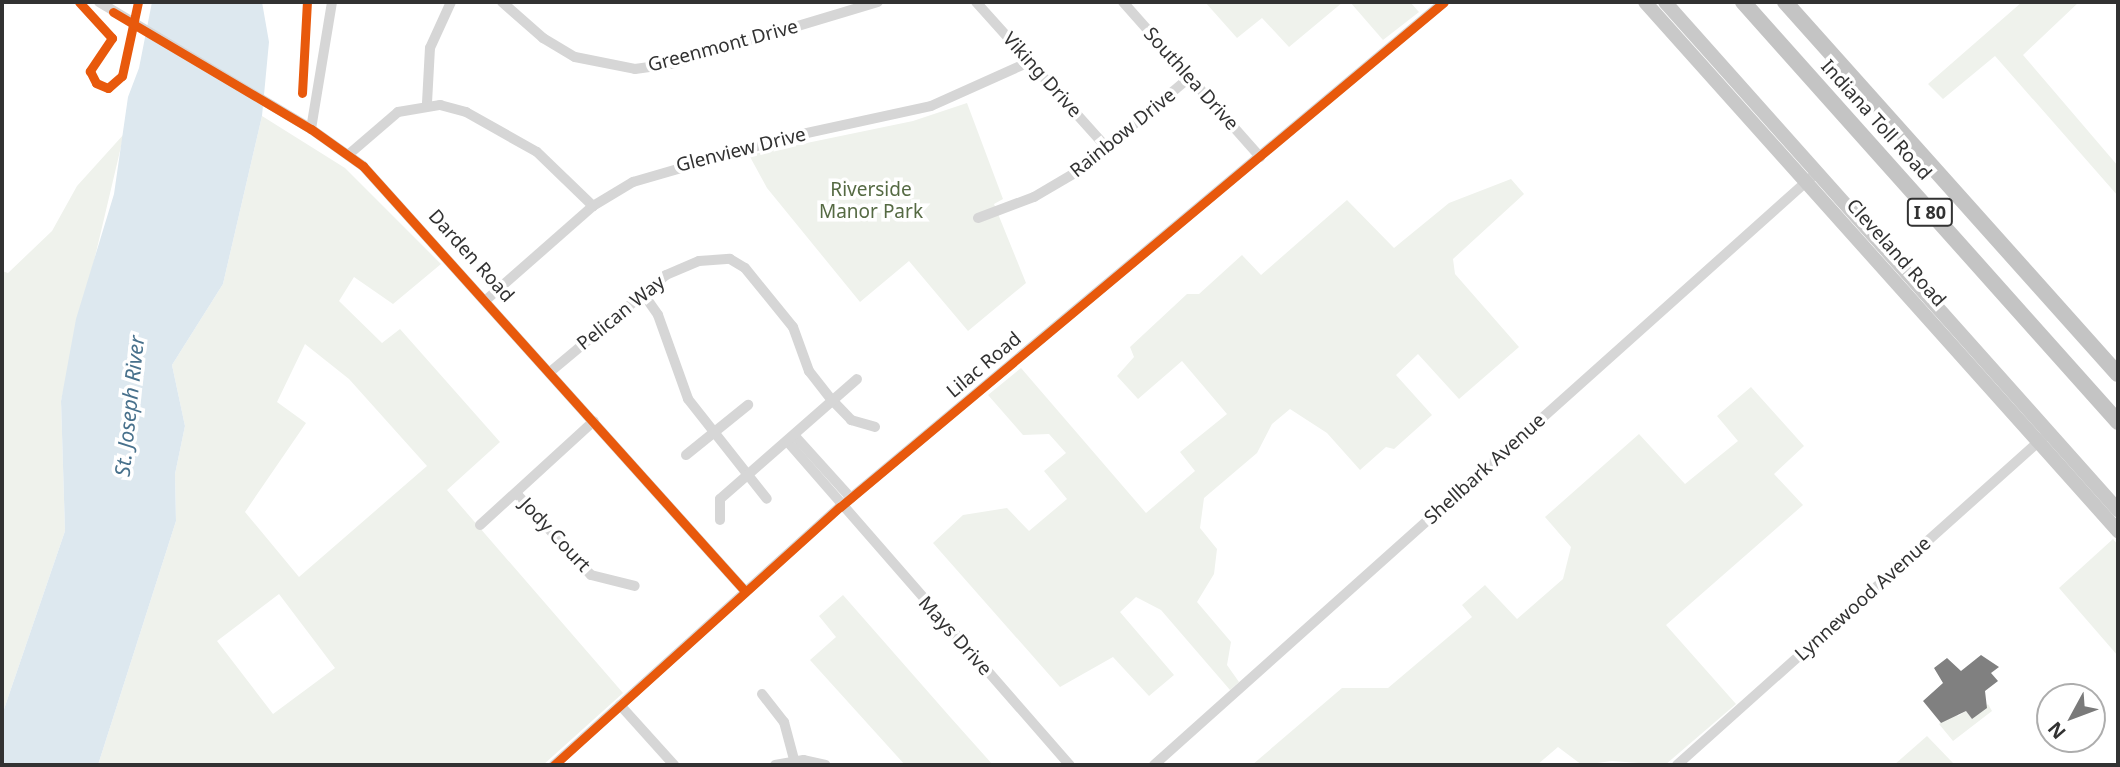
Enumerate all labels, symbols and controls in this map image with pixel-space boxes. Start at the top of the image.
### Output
street label: Greenmont Drive [646,15,800,77]
street label: Southlea Drive [1139,23,1243,135]
street label: Viking Drive [998,28,1086,122]
street label: Indiana Toll Road [1816,55,1936,185]
street label: Rainbow Drive [1066,84,1180,182]
street label: Glenview Drive [674,123,808,177]
park label: Riverside Manor Park [819,179,923,223]
street label: Cleveland Road [1842,194,1950,312]
road number: I 80 [1906,197,1954,226]
street label: Darden Road [423,205,519,307]
street label: Pelican Way [573,271,669,355]
street label: Lilac Road [942,327,1026,403]
water label: St. Joseph River [109,334,149,478]
street label: Shellbark Avenue [1420,409,1550,529]
street label: Jody Court [515,493,595,577]
street label: Lynnewood Avenue [1790,532,1936,666]
street label: Mays Drive [914,592,996,680]
north arrow [2036,683,2106,753]
text: N [2042,716,2072,745]

